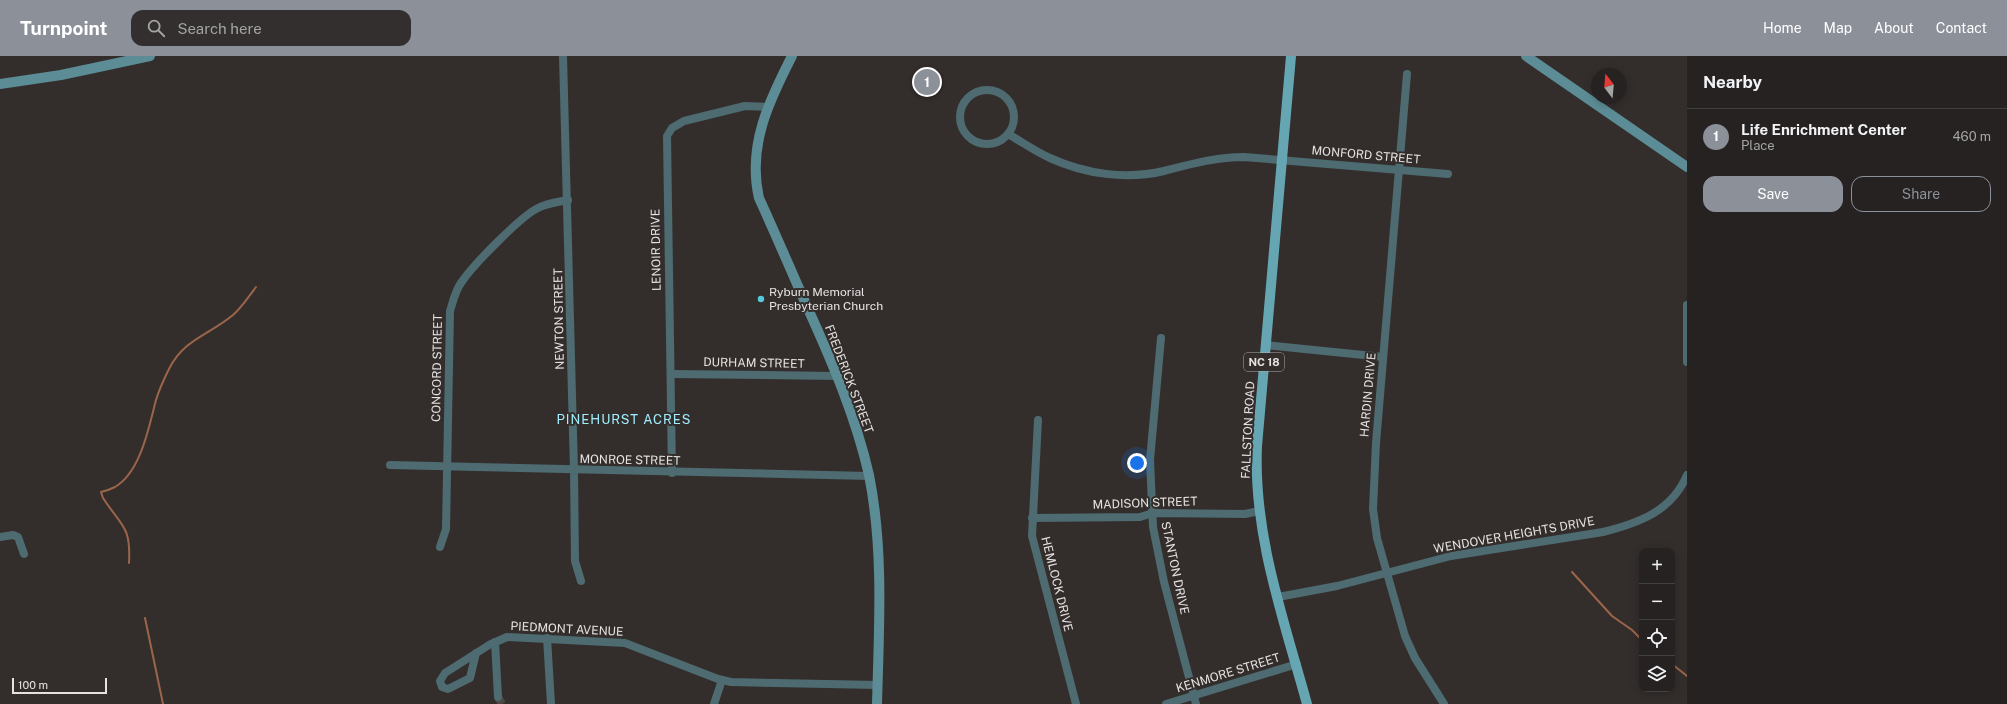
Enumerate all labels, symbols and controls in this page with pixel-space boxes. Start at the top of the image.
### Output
search box [131,10,411,46]
text: Turnpoint [20,17,107,39]
icon: search [145,17,167,39]
text: Search here [177,20,262,37]
text: Home [1763,20,1802,36]
text: Map [1824,20,1852,36]
text: About [1874,20,1914,36]
text: Contact [1936,20,1987,36]
pin: 1 [914,67,940,97]
north arrow [1591,68,1627,104]
text: Nearby [1703,72,1762,92]
text: Life Enrichment Center [1741,121,1906,138]
text: 1 [1713,129,1719,144]
text: 460 m [1952,129,1991,144]
text: Place [1741,138,1775,153]
street label: MONFORD STREET [1311,143,1421,167]
button: Save [1703,176,1843,212]
button: Share [1851,176,1991,212]
street label: LENOIR DRIVE [648,209,664,291]
street label: NEWTON STREET [551,268,567,370]
place label: Ryburn Memorial Presbyterian Church [769,285,883,313]
marker: Ryburn Memorial Presbyterian Church [756,294,766,304]
street label: CONCORD STREET [429,314,445,422]
street label: FREDERICK STREET [822,323,876,435]
street label: HARDIN DRIVE [1357,352,1379,438]
road number: NC 18 [1244,353,1284,371]
street label: DURHAM STREET [703,355,805,371]
street label: FALLSTON ROAD [1238,381,1258,479]
district label: PINEHURST ACRES [556,412,692,427]
street label: MONROE STREET [579,452,681,468]
your location [1127,453,1147,473]
street label: MADISON STREET [1092,494,1198,512]
street label: WENDOVER HEIGHTS DRIVE [1432,514,1596,556]
street label: STANTON DRIVE [1158,520,1192,616]
street label: HEMLOCK DRIVE [1038,535,1076,633]
map controls [1639,548,1675,692]
button: + [1639,548,1675,584]
button: − [1639,584,1675,620]
street label: PIEDMONT AVENUE [510,619,624,639]
button: locate [1639,620,1675,656]
street label: KENMORE STREET [1174,651,1282,695]
button: layers [1639,656,1675,692]
scale bar [12,676,107,695]
text: 100 m [18,679,48,691]

